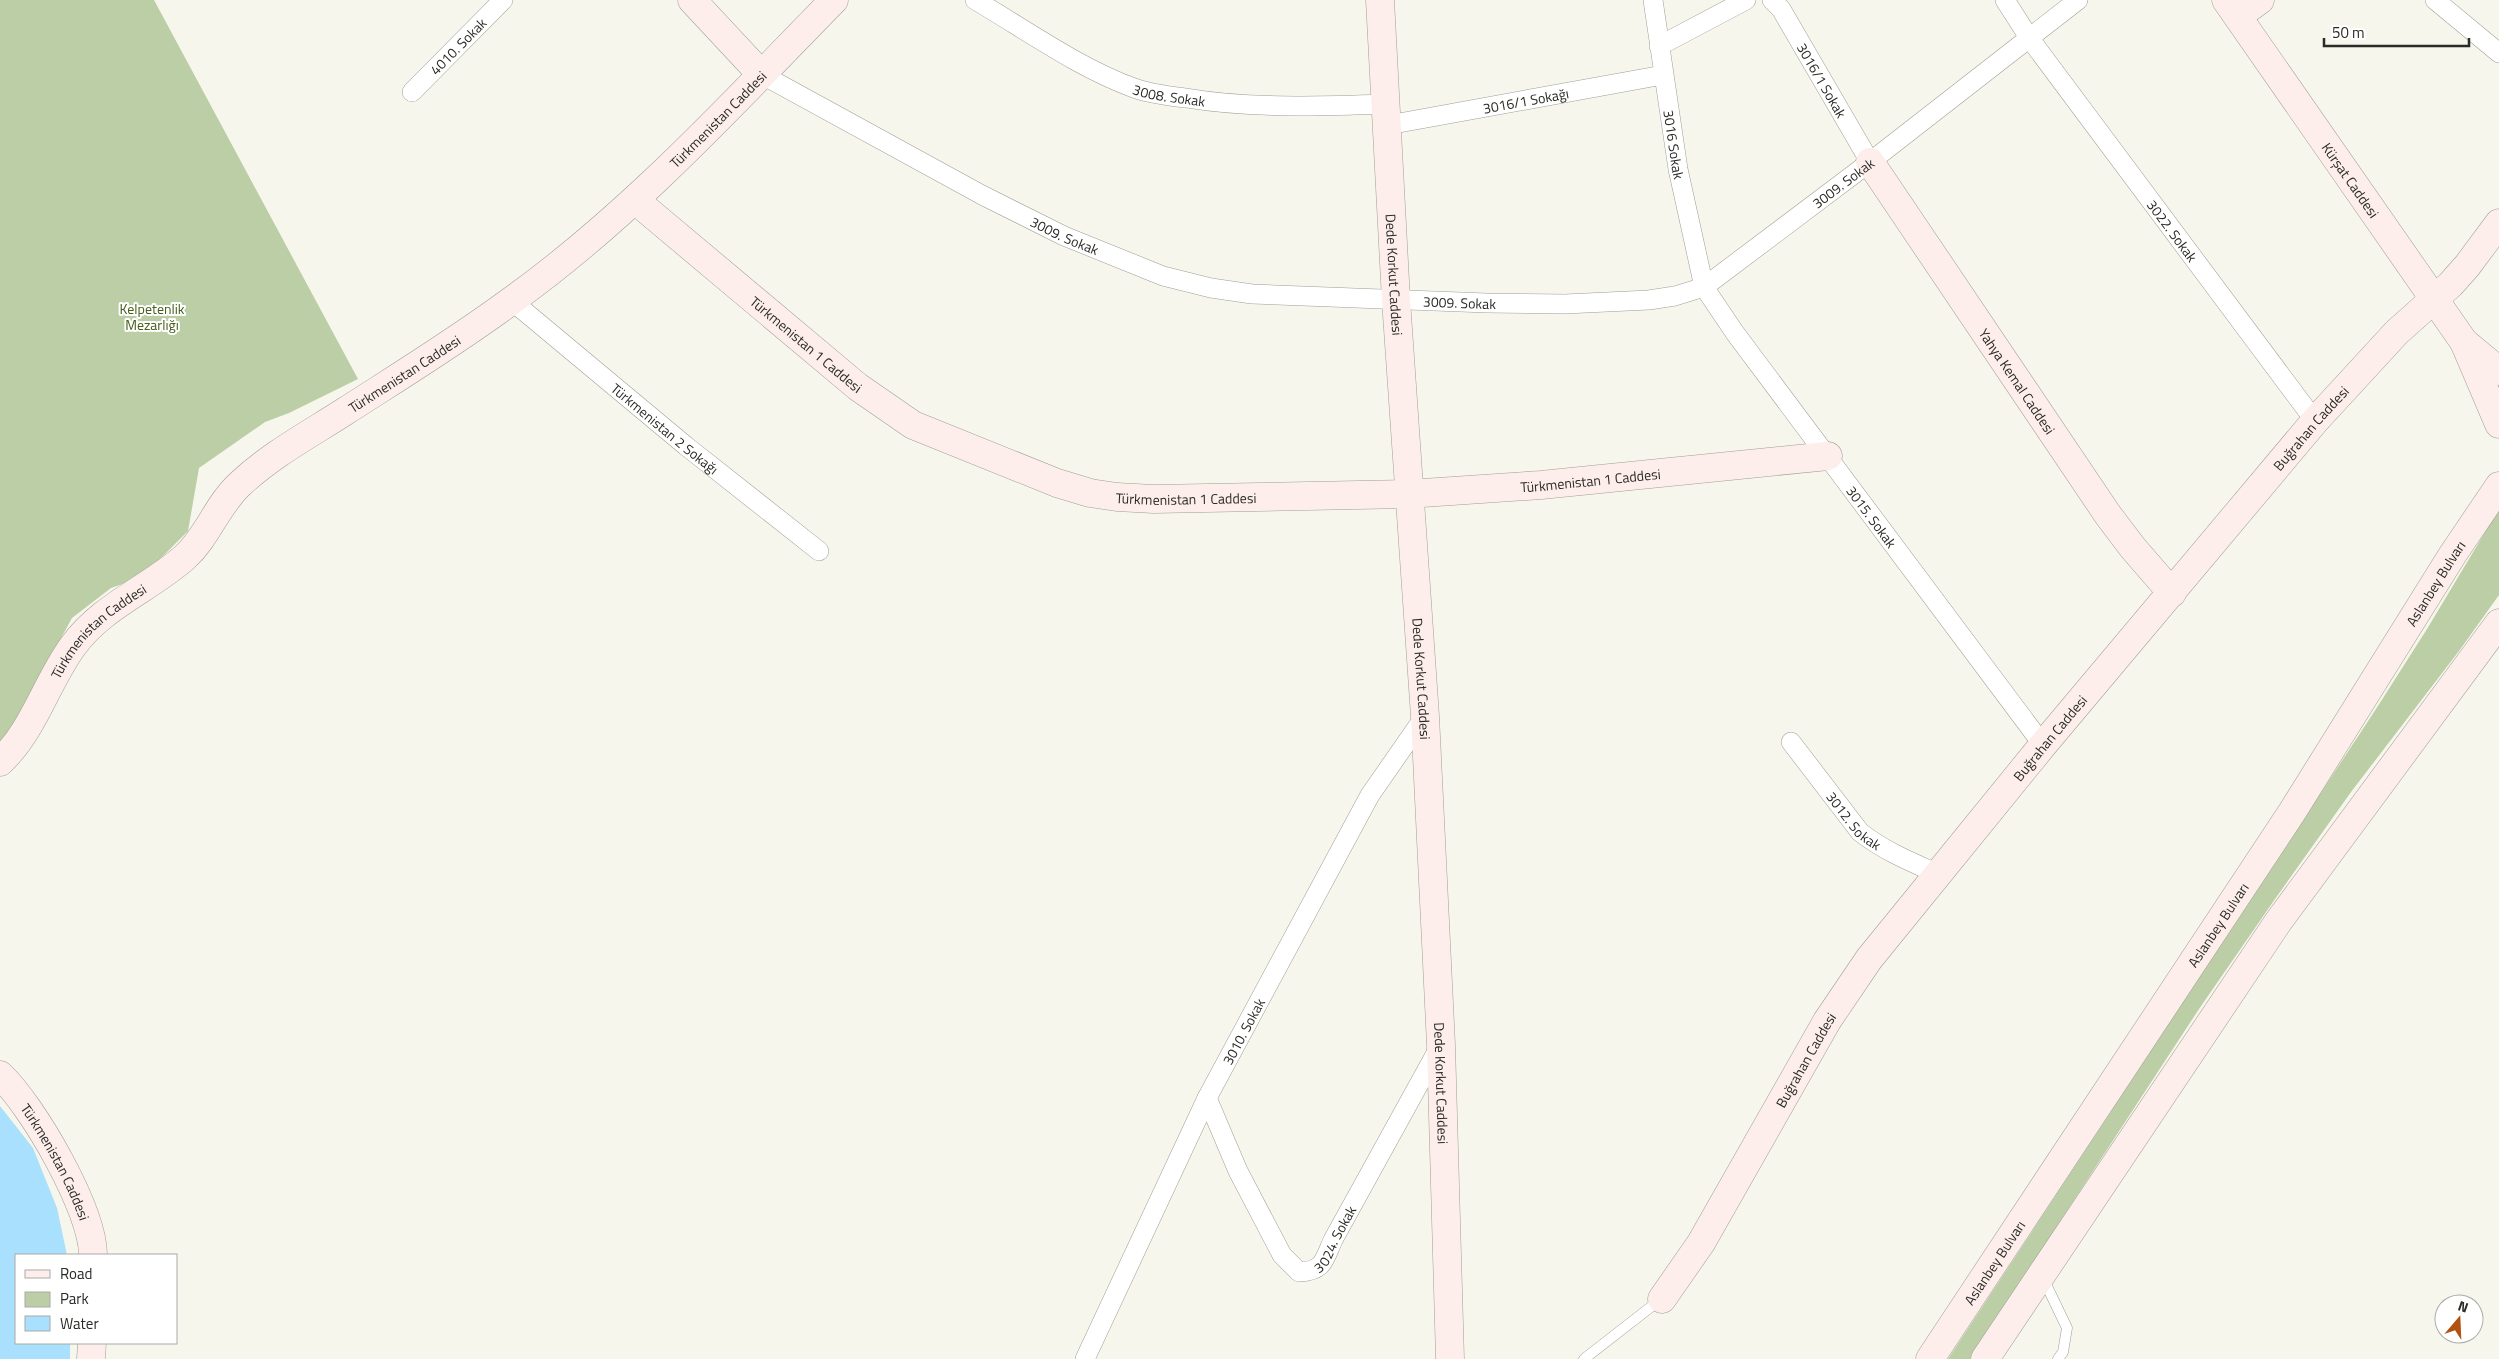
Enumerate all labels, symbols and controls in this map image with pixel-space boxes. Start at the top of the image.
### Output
street label: 4010. Sokak [425,12,491,79]
scale bar [2324,15,2469,47]
text: 50 m [2332,21,2365,44]
street label: 3016/1 Sokak [1792,39,1853,122]
street label: Türkmenistan Caddesi [664,65,771,172]
street label: 3008. Sokak [1130,78,1207,111]
street label: 3016/1 Sokağı [1481,82,1570,118]
street label: 3016 Sokak [1659,108,1690,181]
street label: Kürşat Caddesi [2317,138,2385,222]
street label: 3009. Sokak [1807,152,1878,213]
street label: 3022. Sokak [2143,195,2203,266]
street label: 3009. Sokak [1027,210,1102,260]
street label: Dede Korkut Caddesi [1381,213,1409,336]
street label: 3009. Sokak [1423,290,1496,314]
street label: Türkmenistan 1 Caddesi [746,291,867,398]
park label: Kelpetenlik Mezarlığı [120,298,185,335]
street label: Yahya Kemal Caddesi [1974,324,2061,438]
street label: Türkmenistan Caddesi [344,329,464,417]
street label: Türkmenistan 2 Sokağı [607,378,723,479]
street label: Buğrahan Caddesi [2267,381,2353,475]
street label: Türkmenistan 1 Caddesi [1520,462,1662,497]
street label: 3015. Sokak [1842,481,1902,552]
street label: Türkmenistan 1 Caddesi [1115,486,1257,510]
street label: Aslanbey Bulvarı [2400,536,2470,630]
street label: Türkmenistan Caddesi [45,578,150,682]
street label: Dede Korkut Caddesi [1408,617,1437,740]
street label: Buğrahan Caddesi [2007,690,2092,785]
street label: 3012. Sokak [1822,787,1886,855]
street label: Aslanbey Bulvarı [2182,878,2253,971]
street label: 3010. Sokak [1216,994,1270,1068]
street label: Buğrahan Caddesi [1770,1008,1841,1111]
street label: Dede Korkut Caddesi [1429,1022,1454,1144]
street label: Türkmenistan Caddesi [16,1099,96,1223]
street label: 3024. Sokak [1309,1201,1361,1277]
street label: Aslanbey Bulvarı [1958,1216,2030,1309]
legend [15,1254,178,1344]
text: Road [60,1262,92,1285]
text: Park [60,1287,89,1310]
north arrow [2434,1294,2484,1344]
text: N [2455,1295,2471,1318]
text: Water [60,1312,99,1335]

